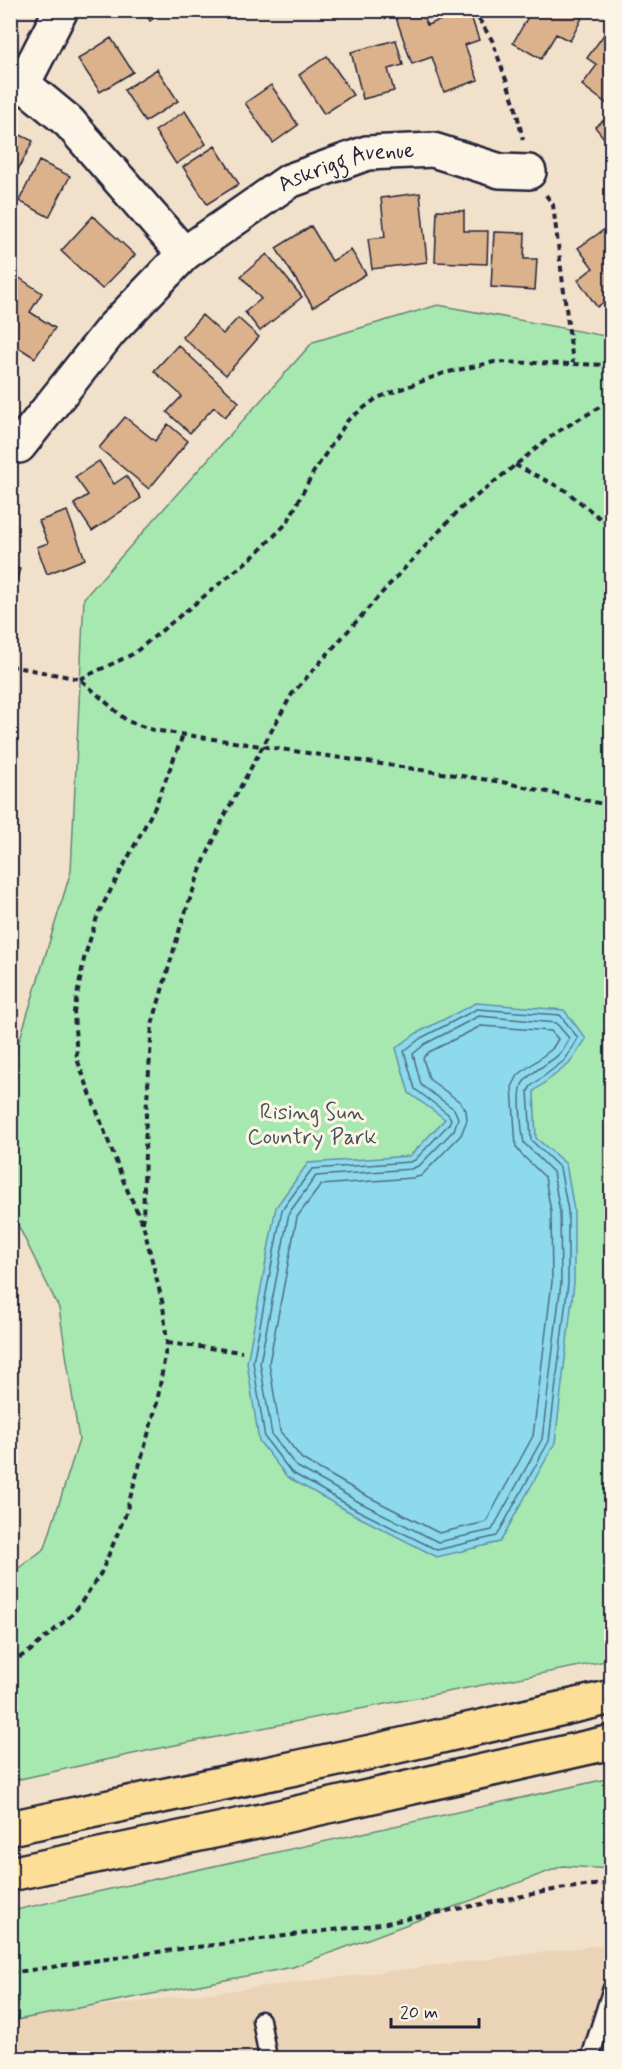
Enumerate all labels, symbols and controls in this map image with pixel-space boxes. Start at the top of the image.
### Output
street label: Askrigg Avenue [272,137,415,199]
park label: Rising Sun Country Park [247,1099,377,1152]
scale bar [391,1991,480,2029]
text: 20 m [400,2001,438,2025]

